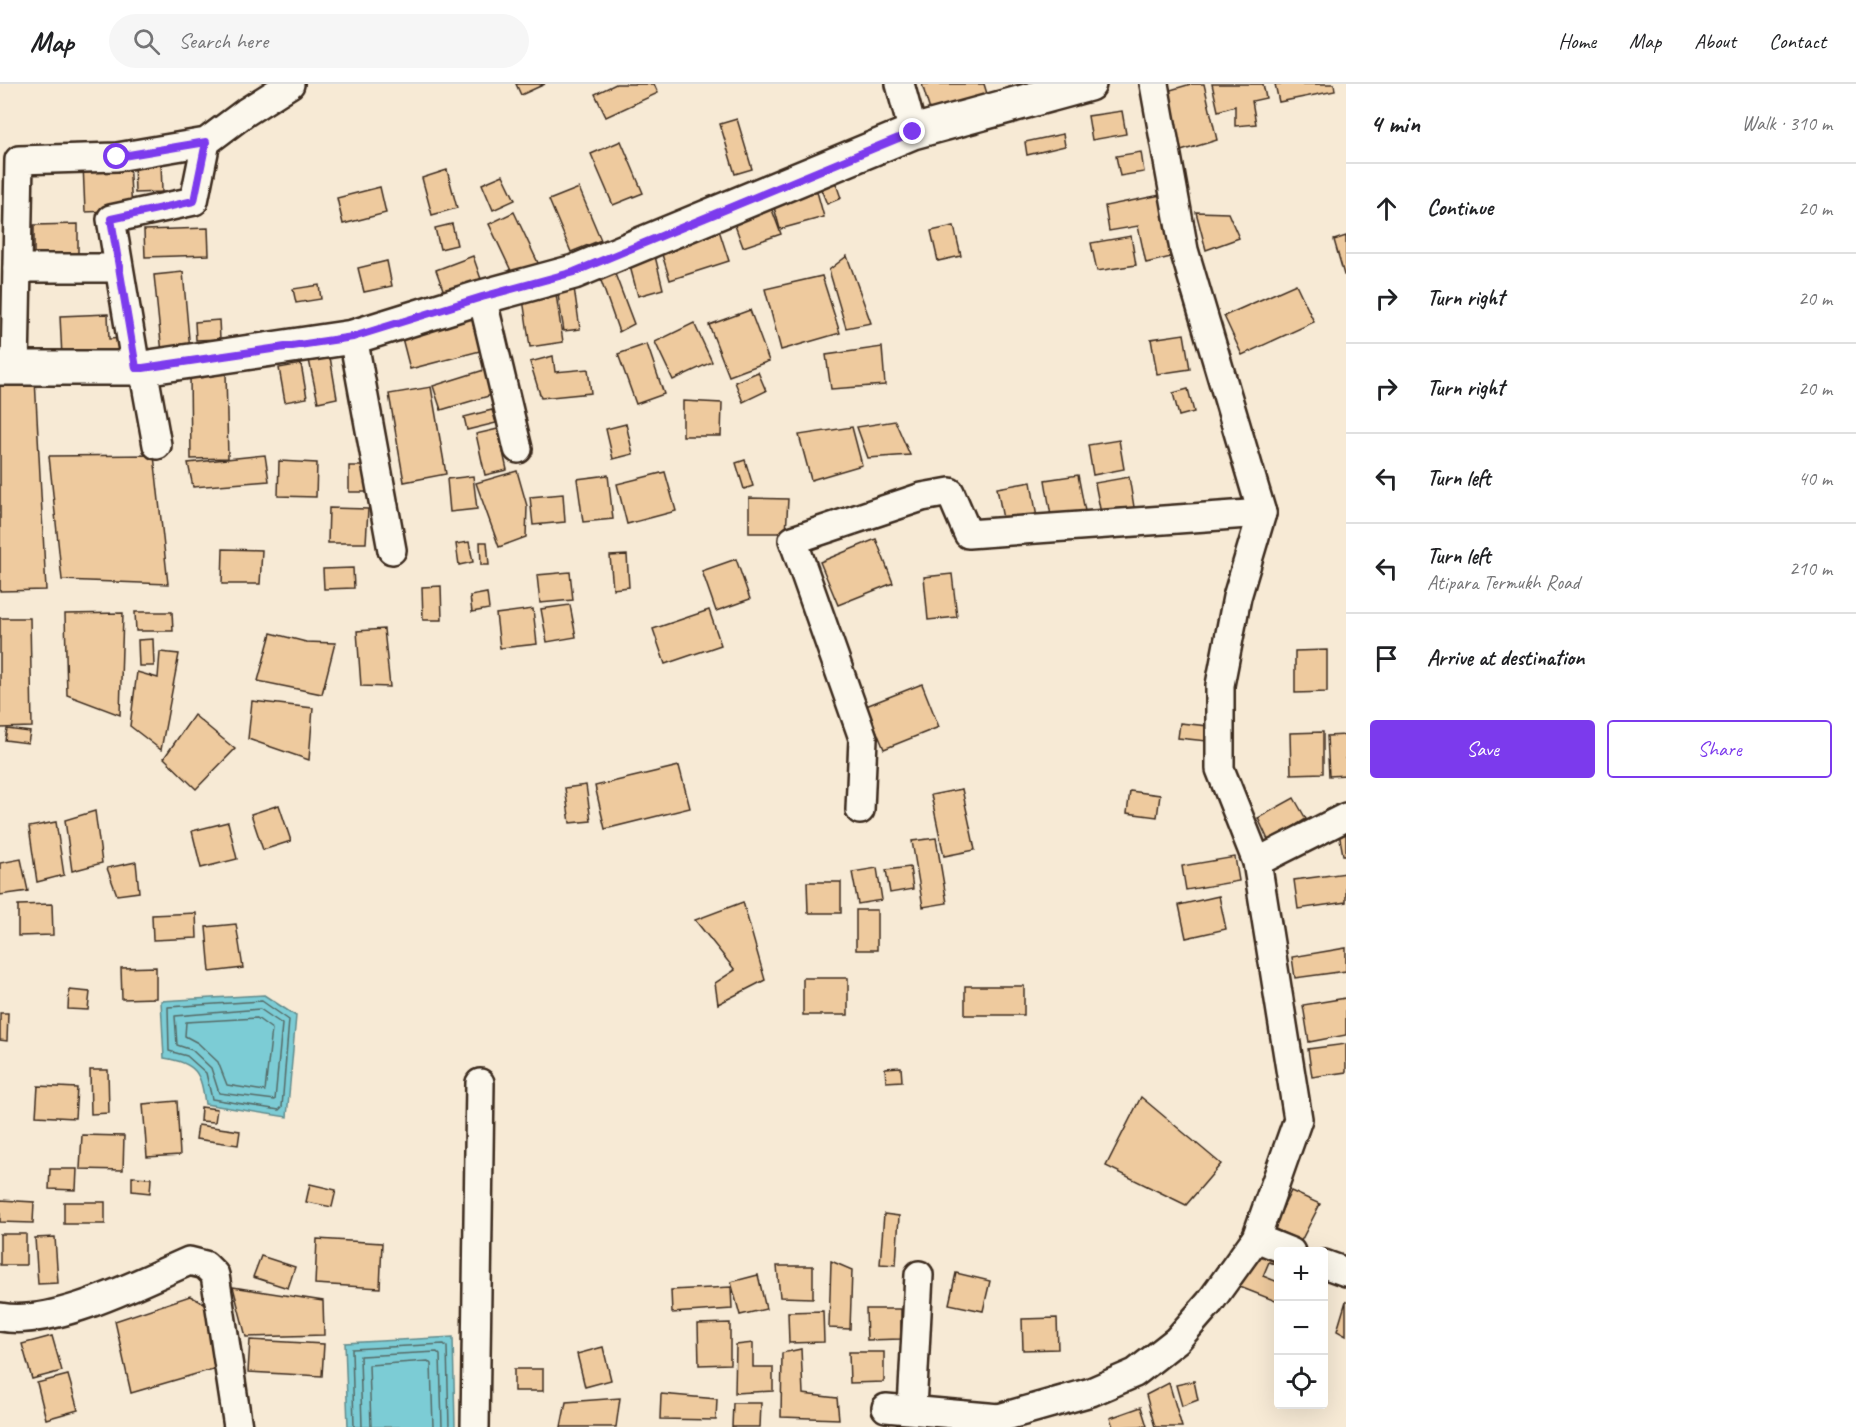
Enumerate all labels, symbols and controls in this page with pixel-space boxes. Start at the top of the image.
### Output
search box [109,14,529,68]
text: Map [30,24,73,59]
icon: search [130,25,163,58]
text: Search here [178,27,268,55]
text: Home [1558,28,1596,54]
text: Map [1629,28,1661,54]
text: About [1694,28,1736,54]
text: Contact [1769,28,1826,54]
text: 4 min [1370,107,1420,140]
text: Walk · 310 m [1742,111,1832,136]
route end [899,118,925,144]
route start [103,143,129,169]
icon: ahead [1370,192,1403,225]
text: Continue [1427,194,1493,222]
text: 20 m [1798,196,1832,221]
icon: right [1370,282,1403,315]
text: Turn right [1427,284,1504,312]
text: 20 m [1798,286,1832,311]
icon: right [1370,372,1403,405]
text: Turn right [1427,374,1504,402]
text: 20 m [1798,376,1832,401]
icon: left [1370,462,1403,495]
text: Turn left [1427,464,1491,492]
text: 40 m [1798,466,1832,491]
text: Turn left [1427,542,1491,570]
icon: left [1370,552,1403,585]
text: 210 m [1789,556,1832,581]
text: Atipara Termukh Road [1427,570,1580,595]
icon: arrive [1370,642,1403,675]
text: Arrive at destination [1427,644,1584,672]
button: Save [1370,720,1595,778]
button: Share [1607,720,1832,778]
map controls [1274,1247,1328,1409]
button: + [1274,1247,1328,1301]
button: − [1274,1301,1328,1355]
button: locate [1274,1355,1328,1409]

